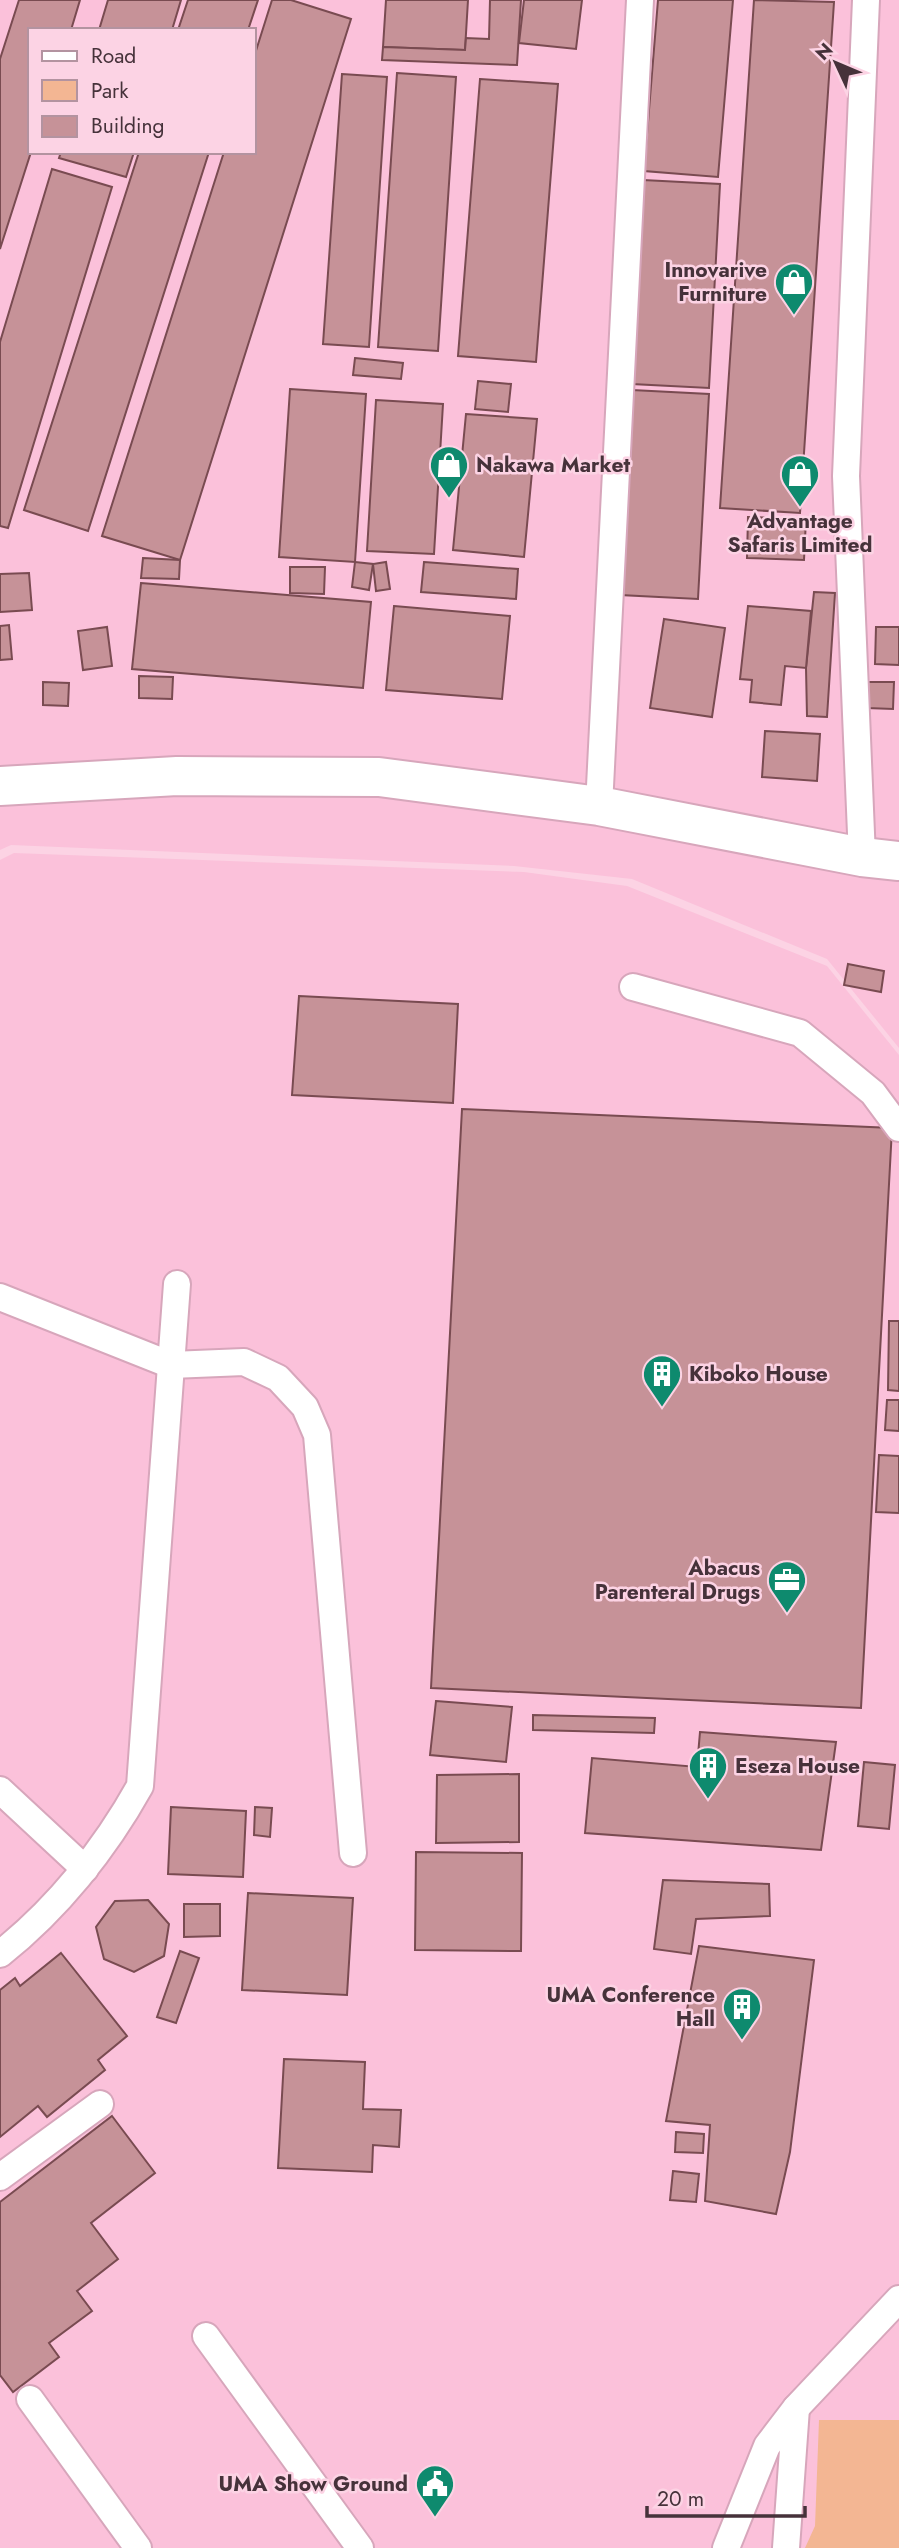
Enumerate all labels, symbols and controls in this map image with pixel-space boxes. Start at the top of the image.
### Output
legend [28,28,256,154]
north arrow [801,28,871,98]
text: N [809,37,839,66]
text: Road [91,41,136,71]
text: Park [91,76,129,106]
text: Building [91,111,164,141]
place label: Innovarive Furniture [664,255,767,309]
shop icon: Innovarive Furniture [773,261,815,316]
shop icon: Nakawa Market [428,444,470,499]
place label: Nakawa Market [476,450,630,480]
shop icon: Advantage Safaris Limited [779,453,821,508]
place label: Advantage Safaris Limited [728,506,872,560]
building icon: Kiboko House [641,1353,683,1408]
place label: Kiboko House [689,1359,828,1389]
place label: Abacus Parenteral Drugs [595,1553,760,1607]
office icon: Abacus Parenteral Drugs [766,1559,808,1614]
building icon: Eseza House [687,1745,729,1800]
place label: Eseza House [735,1751,860,1781]
place label: UMA Conference Hall [547,1980,715,2034]
building icon: UMA Conference Hall [721,1986,763,2041]
public building icon: UMA Show Ground [414,2463,456,2518]
place label: UMA Show Ground [218,2469,408,2499]
scale bar [647,2474,804,2518]
text: 20 m [657,2484,704,2514]

